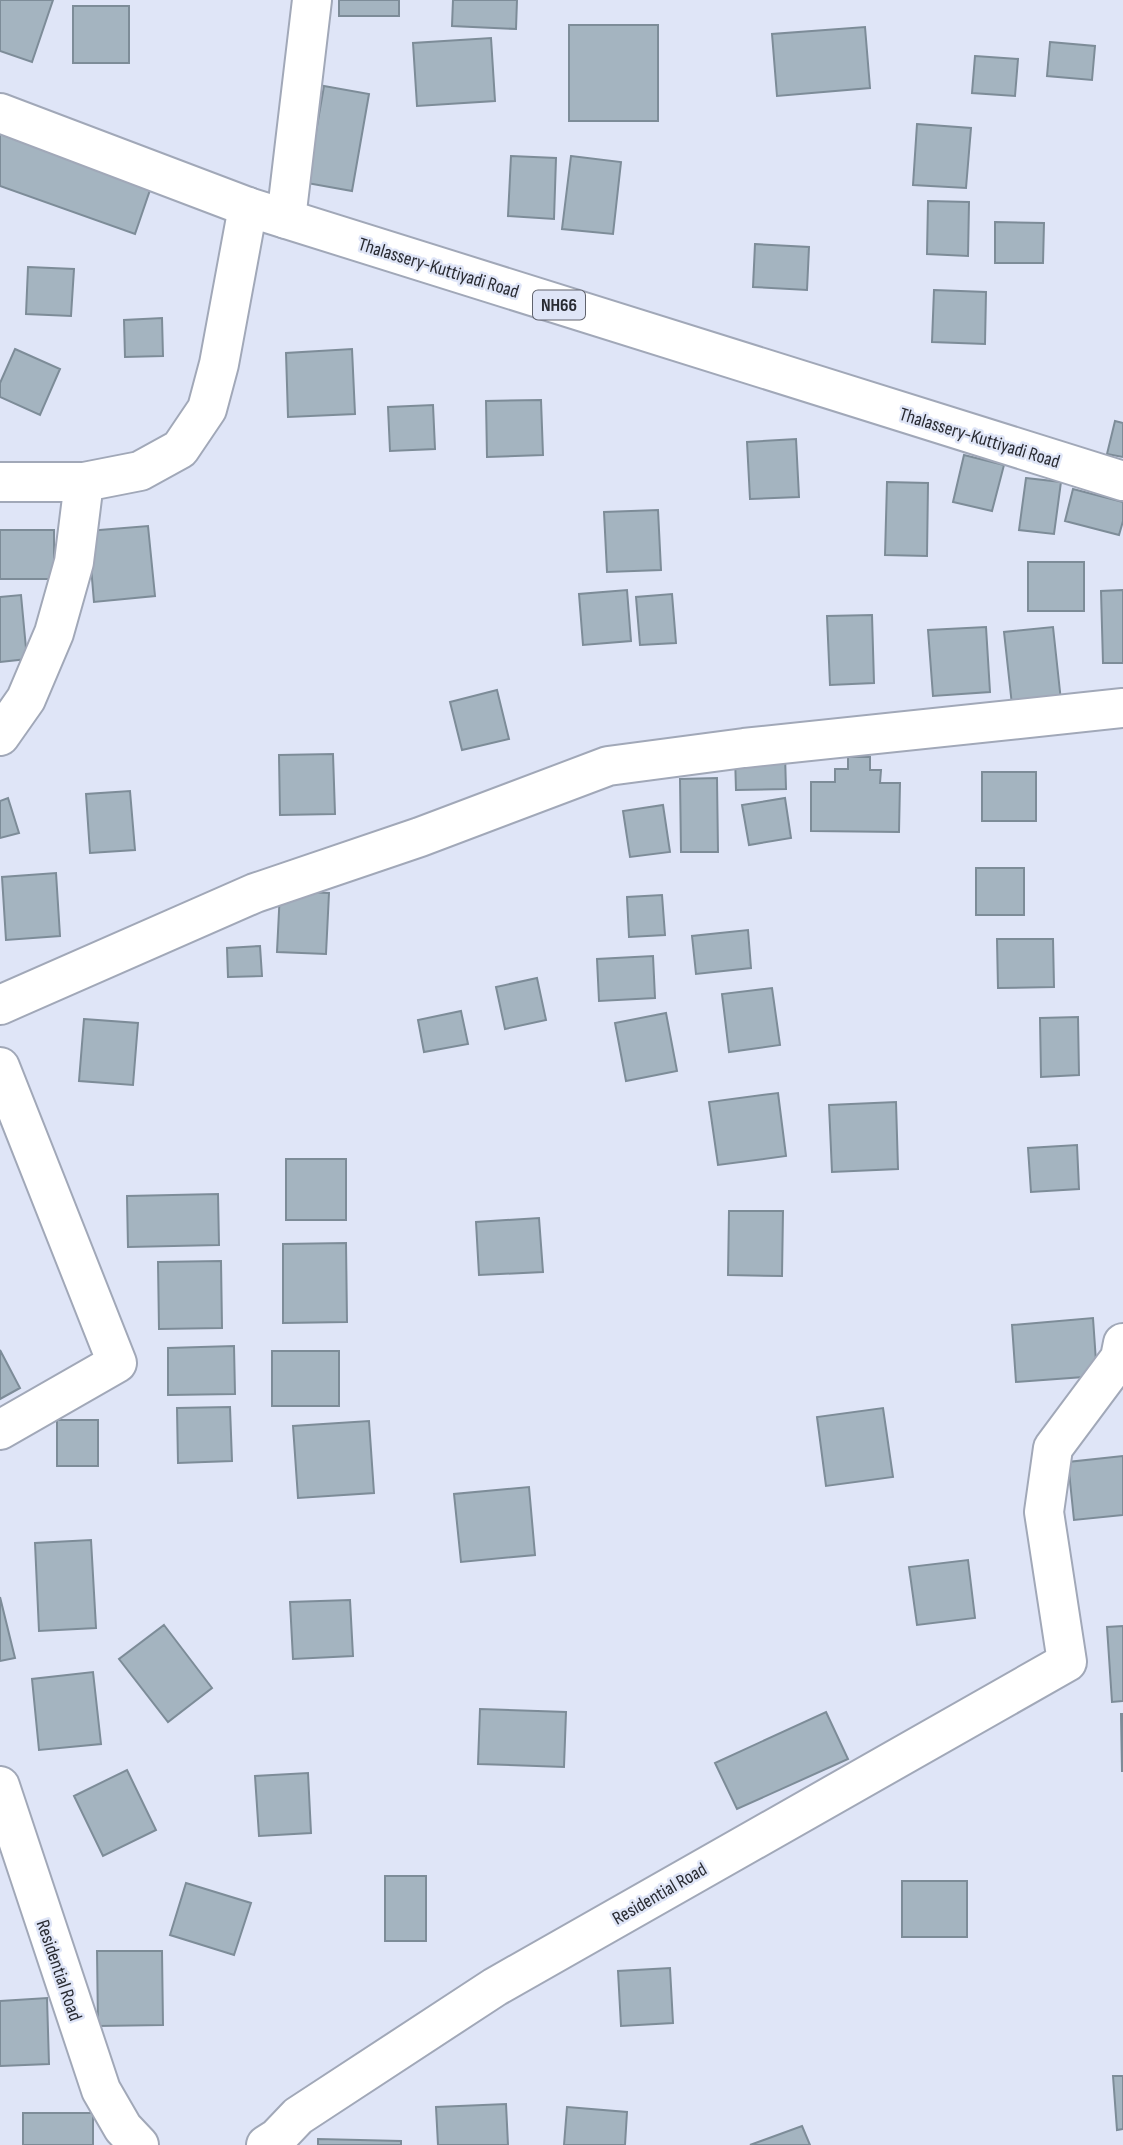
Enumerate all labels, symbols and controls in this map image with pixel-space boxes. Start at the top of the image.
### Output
street label: Thalassery-Kuttiyadi Road [356,233,522,304]
road number: NH66 [533,290,585,320]
street label: Thalassery-Kuttiyadi Road [897,403,1063,474]
street label: Residential Road [608,1858,711,1931]
street label: Residential Road [31,1917,87,2024]

